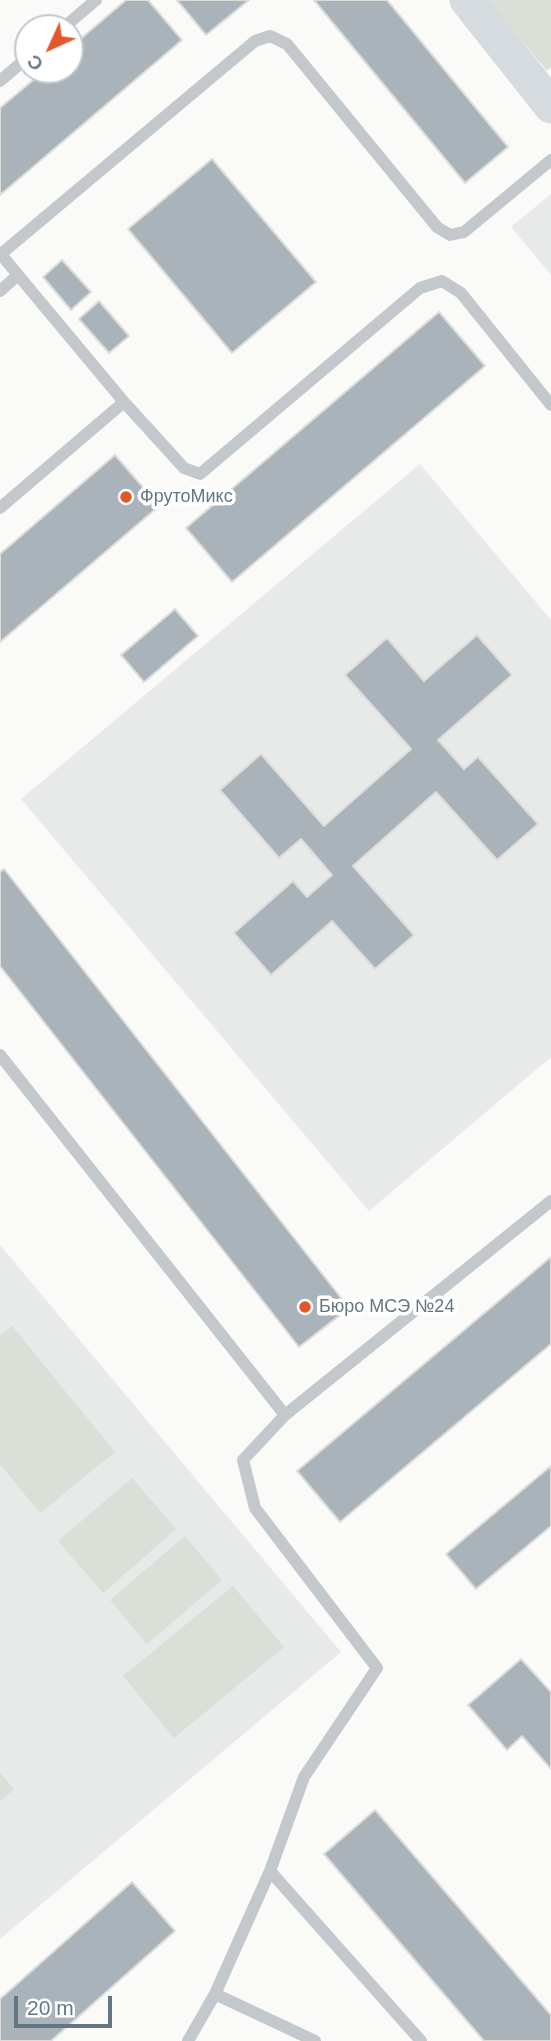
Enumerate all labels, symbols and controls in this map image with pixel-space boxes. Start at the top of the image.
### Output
north arrow [14,14,84,84]
text: С [23,51,47,75]
place label: ФрутоМикс [140,486,233,508]
marker: ФрутоМикс [118,489,134,505]
place label: Бюро МСЭ №24 [319,1296,454,1318]
marker: Бюро МСЭ №24 [297,1299,313,1315]
scale bar [18,1982,116,2026]
text: 20 m [27,1996,74,2019]

